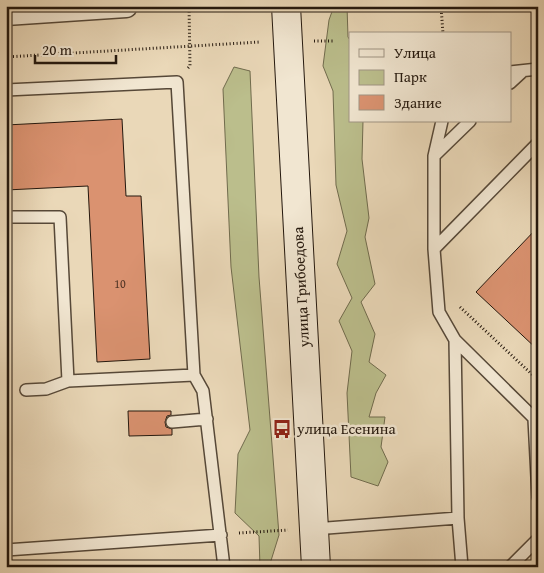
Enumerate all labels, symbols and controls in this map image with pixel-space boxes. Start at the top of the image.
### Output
scale bar [35,32,116,64]
legend [349,32,512,122]
text: 20 m [42,39,73,60]
text: Улица [394,42,437,63]
text: Парк [394,66,427,87]
text: Здание [394,92,442,113]
street label: улица Грибоедова [287,225,314,349]
house number: 10 [114,275,126,292]
bus stop icon: улица Есенина [271,418,293,440]
place label: улица Есенина [296,418,396,439]

